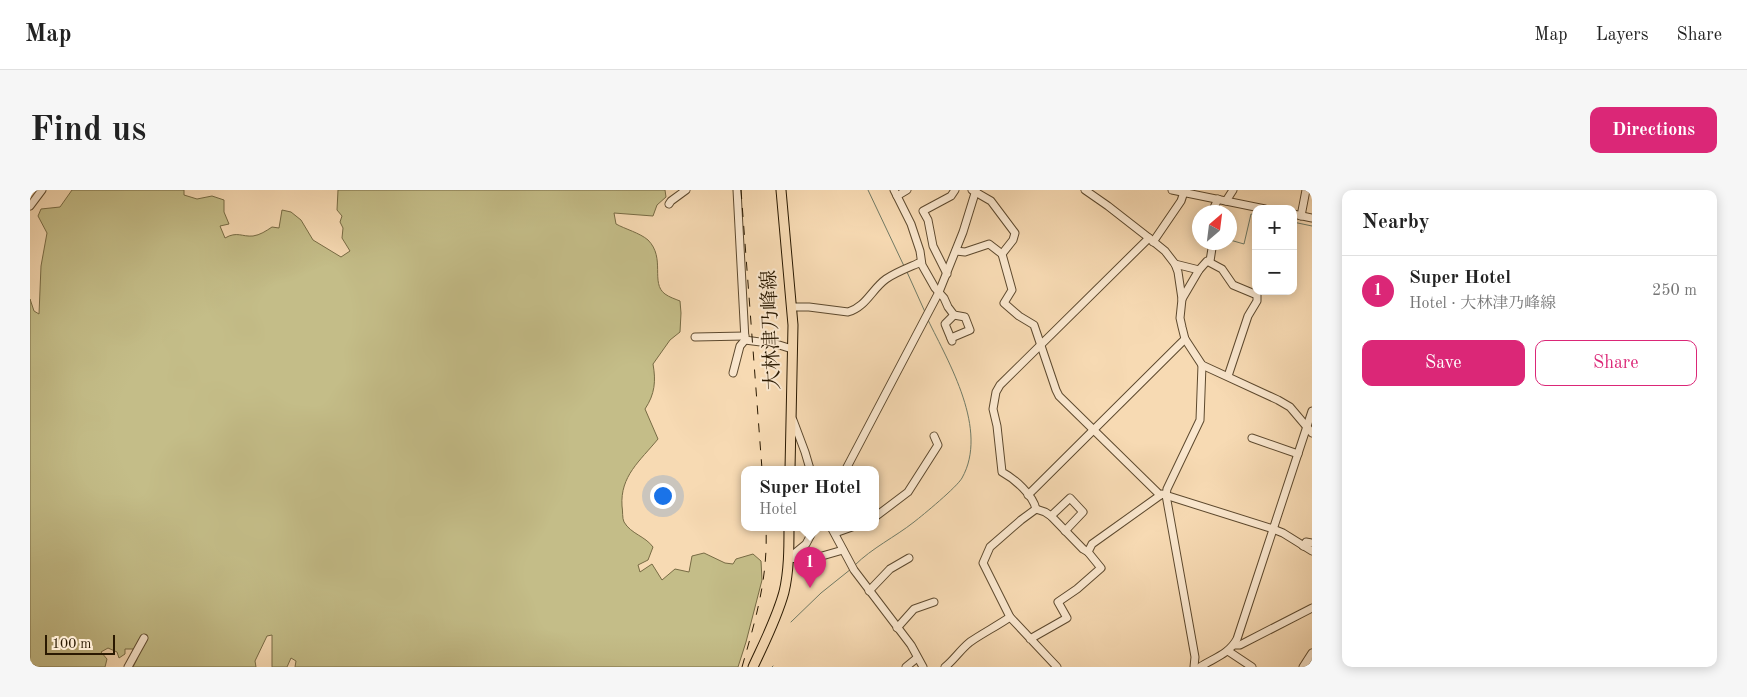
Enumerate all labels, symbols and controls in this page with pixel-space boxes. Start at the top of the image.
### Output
text: Map [25,23,72,47]
text: Map [1534,26,1568,44]
text: Layers [1596,26,1648,44]
text: Share [1676,26,1722,44]
button: Directions [1590,107,1717,153]
text: Find us [30,113,146,148]
north arrow [1192,205,1237,250]
map controls [1252,205,1297,295]
button: + [1252,205,1297,250]
text: Nearby [1362,212,1430,233]
button: − [1252,250,1297,295]
text: Super Hotel [1409,269,1511,288]
street label: 大林津乃峰線 [758,270,784,390]
text: 1 [1373,283,1383,299]
text: 250 m [1652,283,1697,299]
text: Hotel · 大林津乃峰線 [1409,296,1556,312]
button: Save [1362,340,1525,386]
button: Share [1535,340,1697,386]
popup [741,466,879,531]
text: Super Hotel [759,479,861,498]
your location [650,483,676,509]
text: Hotel [759,502,797,518]
pin: 1 [794,547,826,588]
scale bar [45,632,115,655]
text: 100 m [52,637,91,651]

